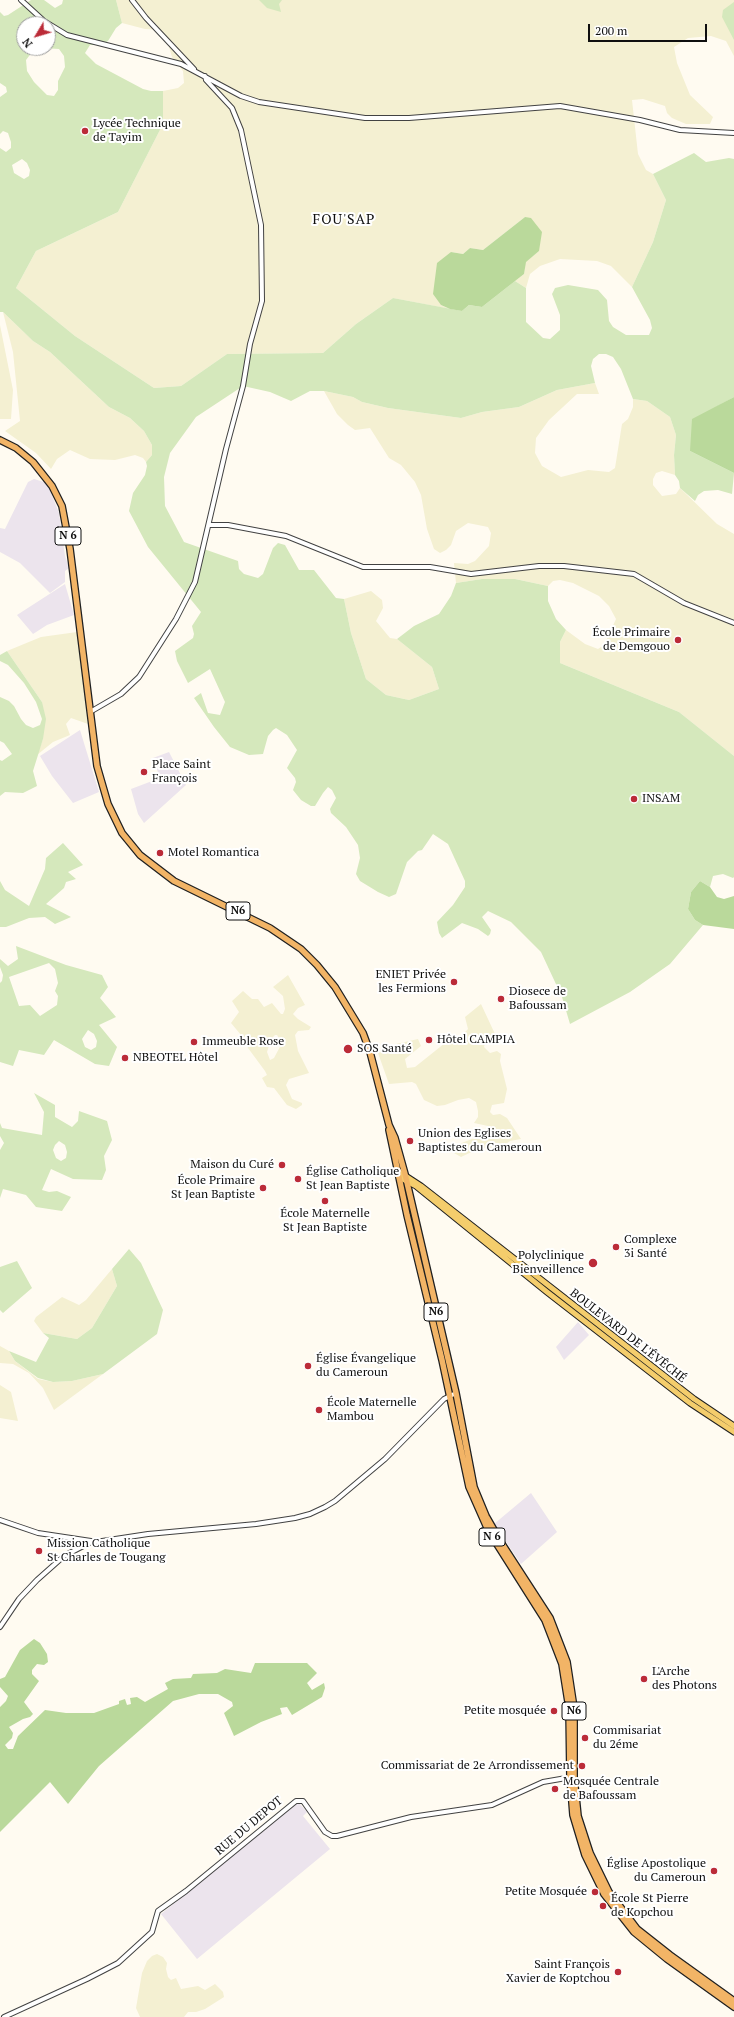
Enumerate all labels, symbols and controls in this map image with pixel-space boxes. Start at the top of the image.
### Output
north arrow [16,16,56,56]
scale bar [590,16,709,42]
text: 200 m [595,23,627,38]
text: N [19,35,35,50]
place label: Lycée Technique de Tayim [93,117,181,145]
marker: Lycée Technique de Tayim [80,126,90,136]
district label: FOU'SAP [313,212,375,228]
road number: N 6 [55,527,81,545]
place label: École Primaire de Demgouo [592,626,670,654]
marker: École Primaire de Demgouo [673,635,683,645]
place label: Place Saint François [152,758,211,786]
marker: Place Saint François [139,767,149,777]
place label: INSAM [642,792,680,806]
marker: INSAM [629,794,639,804]
place label: Motel Romantica [168,846,259,860]
marker: Motel Romantica [155,848,165,858]
road number: N6 [226,902,250,920]
place label: ENIET Privée les Fermions [375,968,446,996]
marker: ENIET Privée les Fermions [449,977,459,987]
place label: Diosece de Bafoussam [509,985,567,1013]
marker: Diosece de Bafoussam [496,994,506,1004]
place label: Hôtel CAMPIA [437,1033,515,1047]
place label: Immeuble Rose [202,1035,284,1049]
marker: Hôtel CAMPIA [424,1035,434,1045]
marker: Immeuble Rose [189,1037,199,1047]
place label: SOS Santé [357,1042,412,1056]
marker: SOS Santé [342,1043,354,1055]
place label: NBEOTEL Hôtel [133,1051,218,1065]
marker: NBEOTEL Hôtel [120,1053,130,1063]
place label: Union des Eglises Baptistes du Cameroun [418,1127,542,1155]
marker: Union des Eglises Baptistes du Cameroun [405,1136,415,1146]
place label: Maison du Curé [190,1158,274,1172]
marker: Maison du Curé [277,1160,287,1170]
place label: Église Catholique St Jean Baptiste [306,1165,399,1193]
place label: École Primaire St Jean Baptiste [171,1174,255,1202]
marker: Église Catholique St Jean Baptiste [293,1174,303,1184]
marker: École Primaire St Jean Baptiste [258,1183,268,1193]
marker: École Maternelle St Jean Baptiste [320,1196,330,1206]
place label: École Maternelle St Jean Baptiste [280,1207,370,1235]
place label: Complexe 3i Santé [624,1233,677,1261]
marker: Complexe 3i Santé [611,1242,621,1252]
place label: Polyclinique Bienveillence [513,1249,584,1277]
marker: Polyclinique Bienveillence [587,1257,599,1269]
street label: BOULEVARD DE L'ÉVÊCHÉ [567,1286,689,1386]
road number: N6 [424,1303,448,1321]
place label: Église Évangelique du Cameroun [316,1352,416,1380]
marker: Église Évangelique du Cameroun [303,1361,313,1371]
place label: École Maternelle Mambou [327,1396,417,1424]
marker: École Maternelle Mambou [314,1405,324,1415]
road number: N 6 [479,1528,505,1546]
place label: Mission Catholique St Charles de Tougang [47,1537,166,1565]
marker: Mission Catholique St Charles de Tougang [34,1546,44,1556]
place label: L'Arche des Photons [652,1665,717,1693]
marker: L'Arche des Photons [639,1674,649,1684]
road number: N6 [562,1702,586,1720]
place label: Petite mosquée [464,1704,546,1718]
marker: Petite mosquée [549,1706,559,1716]
place label: Commisariat du 2éme [593,1724,661,1752]
marker: Commisariat du 2éme [580,1733,590,1743]
place label: Commissariat de 2e Arrondissement [381,1759,574,1773]
marker: Commissariat de 2e Arrondissement [577,1761,587,1771]
place label: Mosquée Centrale de Bafoussam [563,1775,659,1803]
marker: Mosquée Centrale de Bafoussam [550,1784,560,1794]
street label: RUE DU DEPOT [212,1794,286,1858]
place label: Église Apostolique du Cameroun [607,1857,706,1885]
marker: Église Apostolique du Cameroun [709,1866,719,1876]
place label: Petite Mosquée [505,1885,587,1899]
marker: Petite Mosquée [590,1887,600,1897]
place label: École St Pierre de Kopchou [611,1892,688,1920]
marker: École St Pierre de Kopchou [598,1901,608,1911]
place label: Saint François Xavier de Koptchou [506,1958,610,1986]
marker: Saint François Xavier de Koptchou [613,1967,623,1977]

